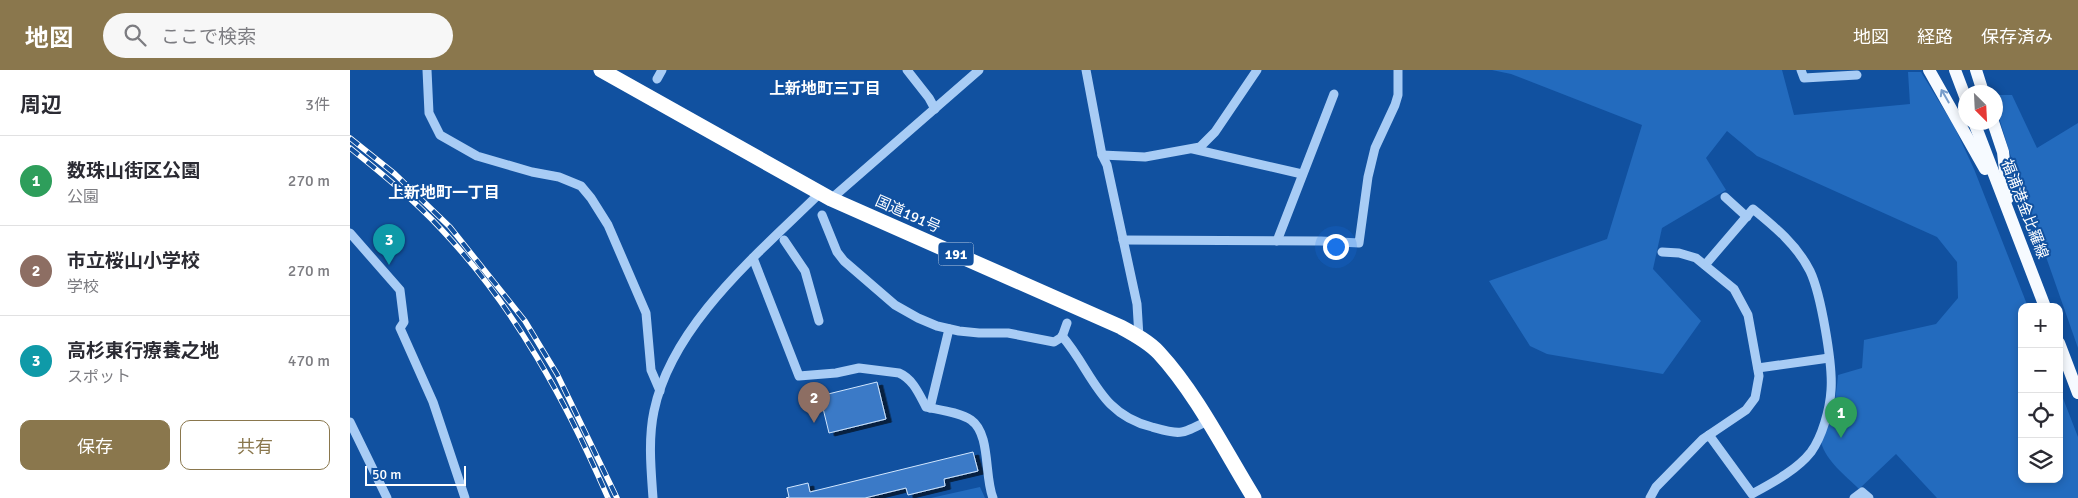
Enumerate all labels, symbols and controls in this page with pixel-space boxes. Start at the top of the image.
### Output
search box [103,13,453,58]
icon: search [121,21,149,49]
text: 地図 [25,23,73,53]
text: ここで検索 [161,25,256,49]
text: 地図 [1853,26,1889,48]
text: 経路 [1917,26,1953,48]
text: 保存済み [1981,26,2053,48]
district label: 上新地町三丁目 [769,79,881,99]
north arrow [1958,85,2003,130]
one-way arrow [1939,89,1949,104]
text: 周辺 [20,92,62,118]
text: 3件 [305,95,330,115]
street label: 福浦港金比羅線 [1998,157,2052,261]
text: 数珠山街区公園 [67,159,200,183]
text: 1 [32,171,40,191]
text: 270 m [288,171,330,191]
district label: 上新地町一丁目 [388,183,500,203]
text: 公園 [67,187,99,207]
street label: 国道191号 [873,192,943,236]
pin: 3 [373,224,405,265]
your location [1323,234,1349,260]
road number: 191 [938,242,974,265]
text: 市立桜山小学校 [67,249,200,273]
text: 2 [32,261,40,281]
text: 270 m [288,261,330,281]
text: 学校 [67,277,99,297]
map controls [2018,303,2063,483]
button: + [2018,303,2063,348]
text: 高杉東行療養之地 [67,339,219,363]
button: − [2018,348,2063,393]
text: 3 [32,351,40,371]
text: 470 m [288,351,330,371]
text: スポット [67,367,131,387]
pin: 2 [798,382,830,423]
button: locate [2018,393,2063,438]
pin: 1 [1825,397,1857,438]
button: 保存 [20,420,170,470]
button: 共有 [180,420,330,470]
button: layers [2018,438,2063,483]
scale bar [365,463,466,486]
text: 50 m [372,466,401,483]

